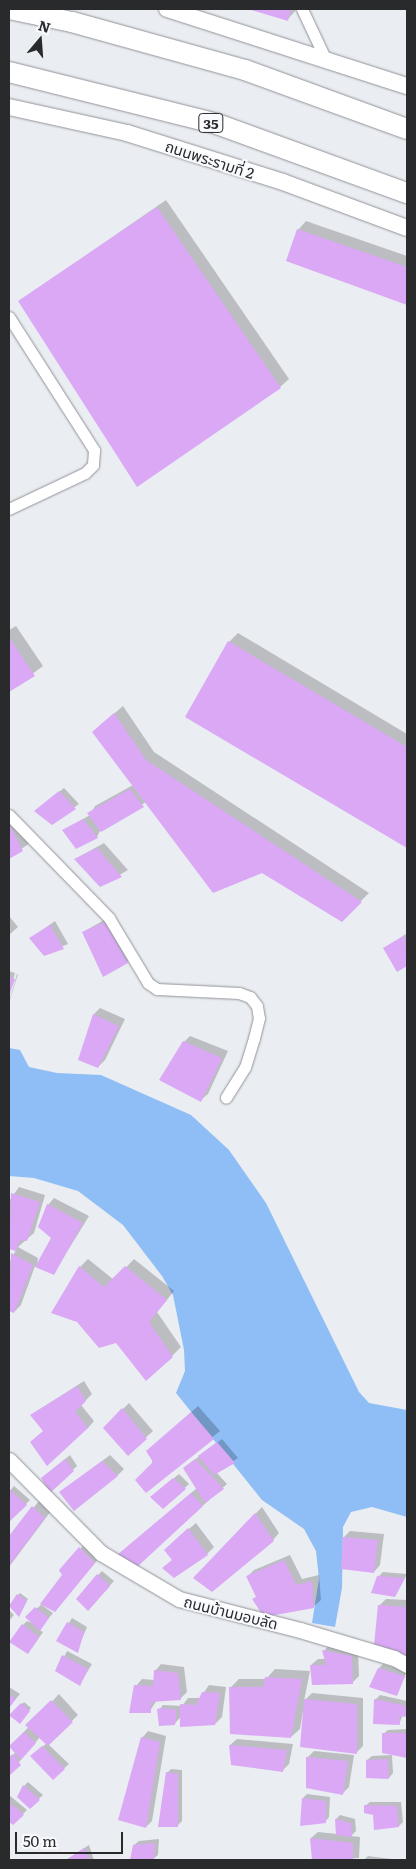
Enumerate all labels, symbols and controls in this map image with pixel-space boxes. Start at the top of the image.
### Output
text: N [36,14,53,37]
north arrow [15,15,65,65]
road number: 35 [197,112,225,134]
street label: ถนนพระรามที่ 2 [163,136,257,182]
street label: ถนนบ้านมอบลัด [182,1592,280,1632]
scale bar [18,1822,125,1854]
text: 50 m [23,1829,57,1852]

